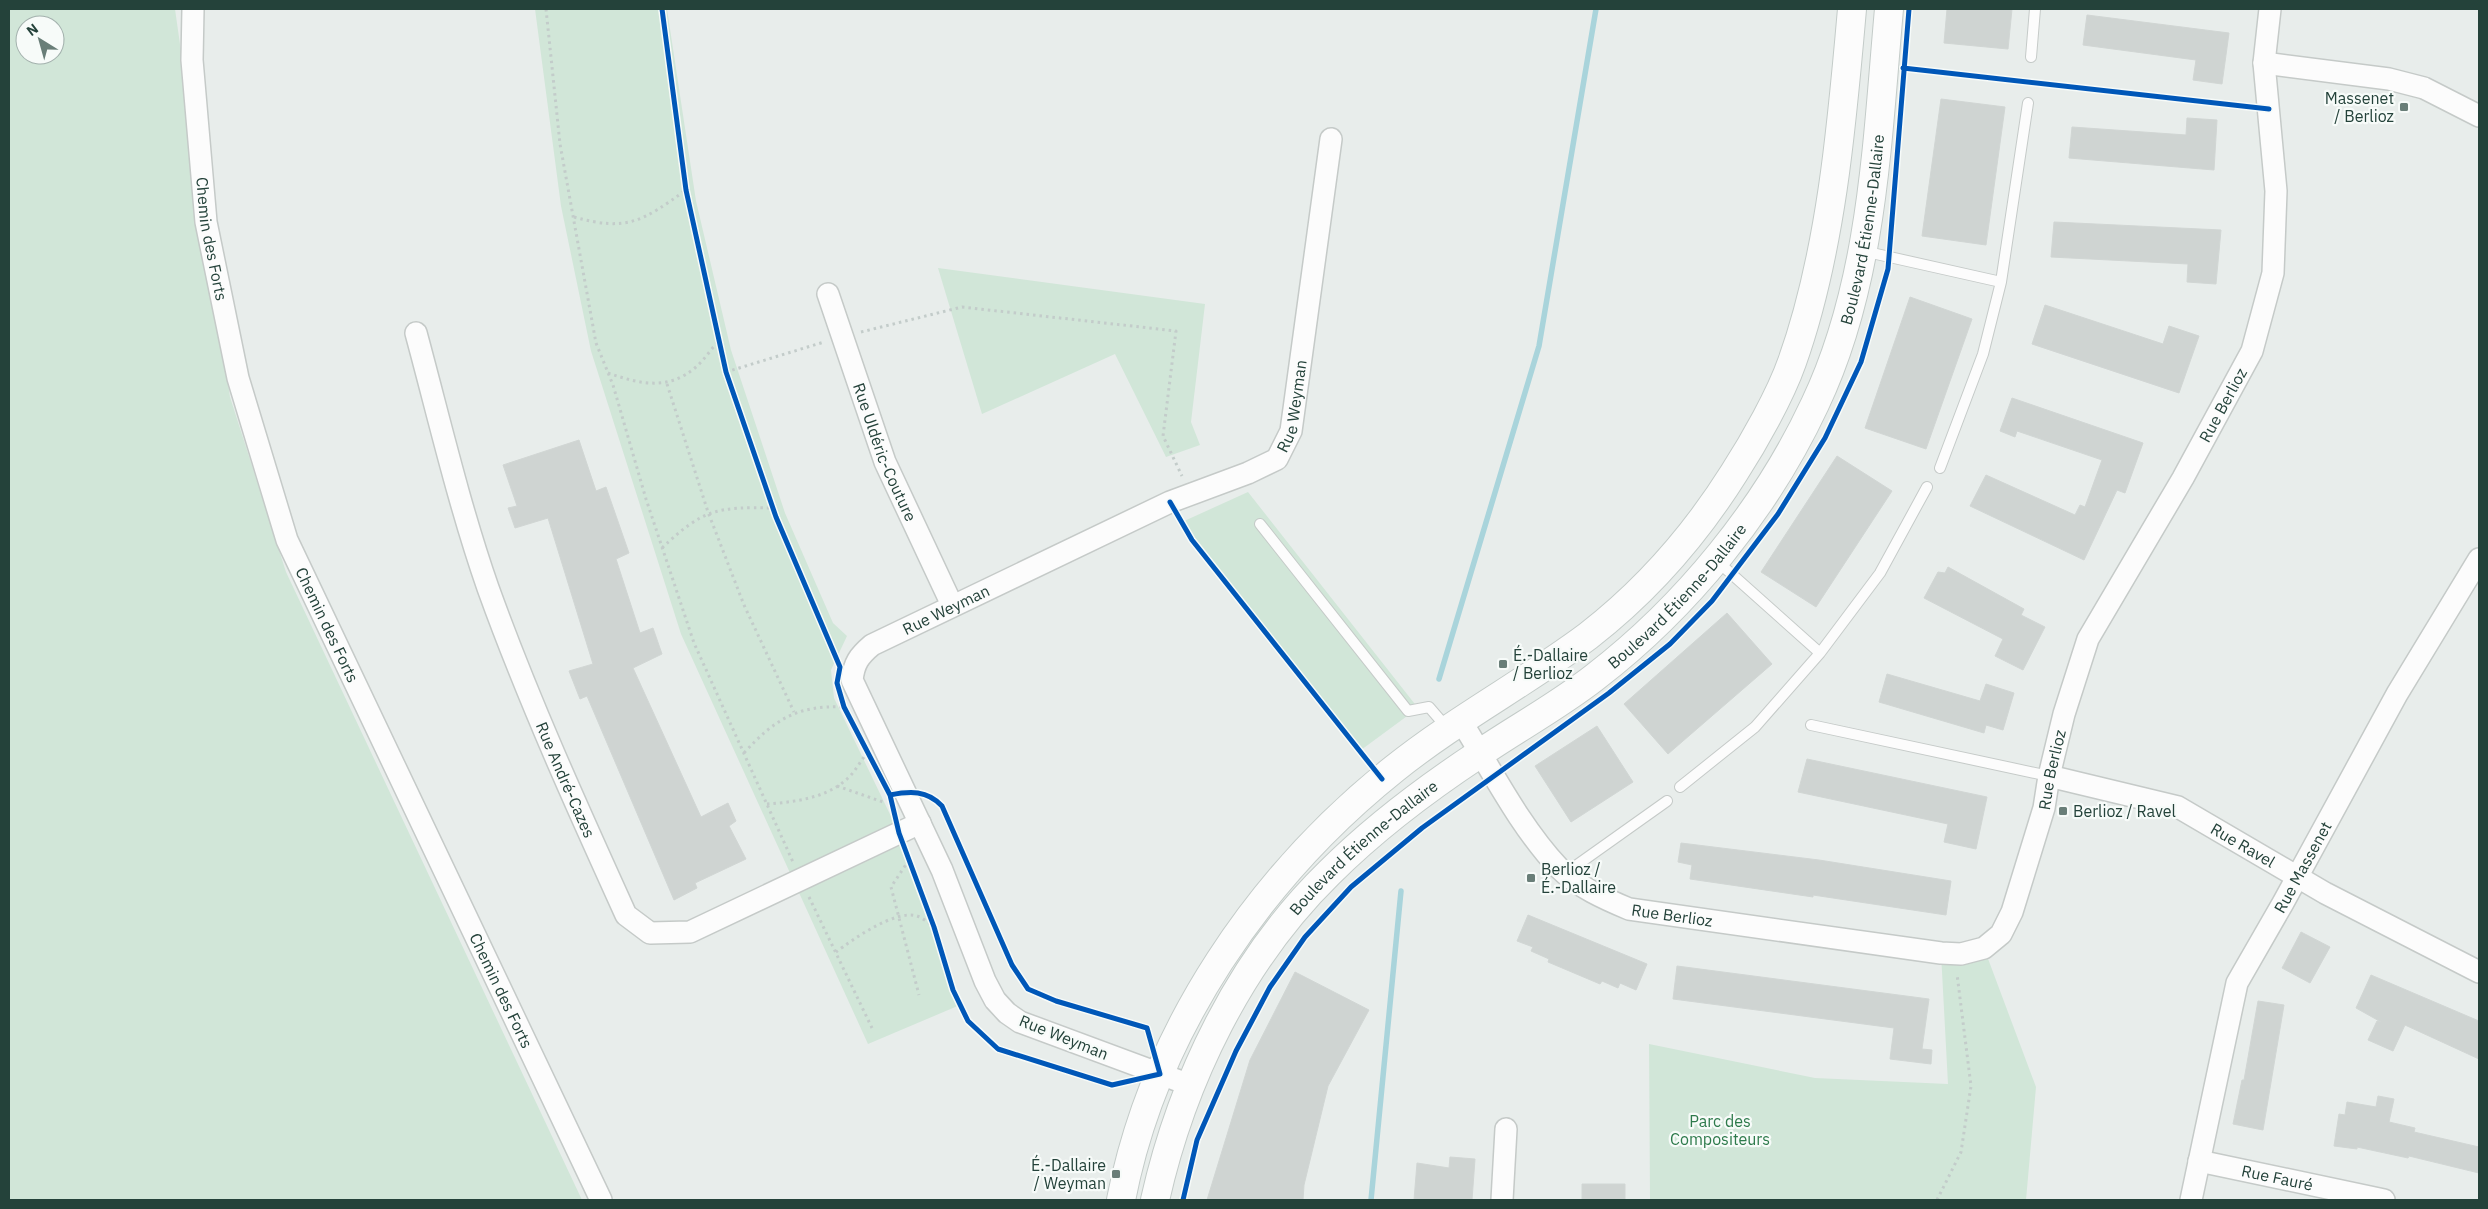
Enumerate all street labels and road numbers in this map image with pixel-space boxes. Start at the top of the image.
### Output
street label: Boulevard Étienne-Dallaire [1836,133,1888,327]
street label: Chemin des Forts [192,176,232,302]
street label: Rue Weyman [1272,359,1311,456]
street label: Rue Berlioz [2194,364,2251,446]
street label: Rue Uldéric-Couture [849,380,921,525]
street label: Boulevard Étienne-Dallaire [1604,519,1751,673]
street label: Chemin des Forts [291,564,363,686]
street label: Rue Weyman [899,580,993,639]
street label: Rue André-Cazes [532,719,600,841]
street label: Rue Berlioz [2034,727,2070,811]
street label: Boulevard Étienne-Dallaire [1285,776,1442,919]
street label: Rue Ravel [2207,818,2279,872]
street label: Rue Massenet [2269,818,2336,916]
street label: Rue Berlioz [1630,899,1714,931]
street label: Chemin des Forts [465,930,537,1051]
street label: Rue Weyman [1017,1010,1111,1064]
street label: Rue Fauré [2240,1160,2315,1195]

